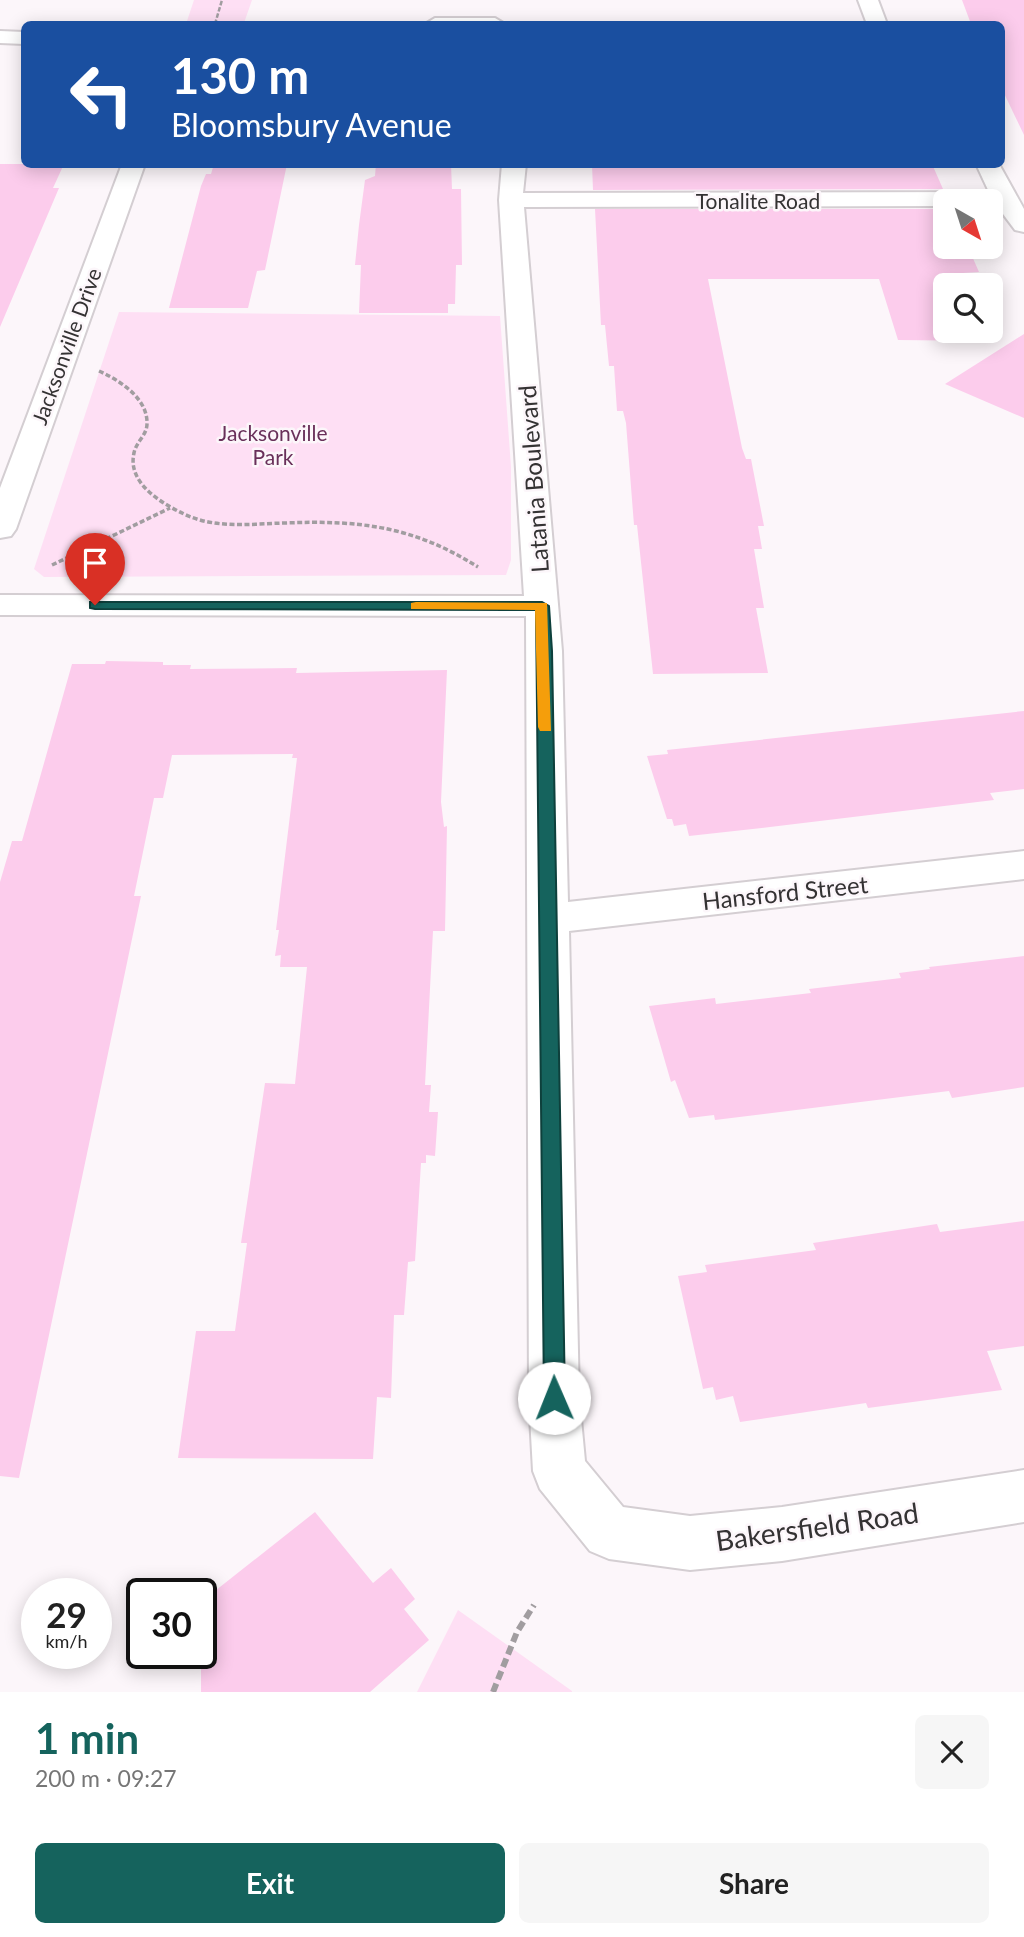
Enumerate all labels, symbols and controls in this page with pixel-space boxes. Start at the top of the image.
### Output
text: 130 m [171,46,309,104]
icon: left [56,49,147,140]
text: Bloomsbury Avenue [171,105,452,144]
street label: Tonalite Road [696,188,820,213]
north arrow [933,189,1003,259]
map controls [933,189,1003,343]
street label: Jacksonville Drive [26,264,106,428]
button: search [933,273,1003,343]
street label: Latania Boulevard [512,384,554,574]
park label: Jacksonville Park [219,420,327,469]
pin [65,533,125,605]
icon: arrive [76,544,114,582]
street label: Hansford Street [701,869,870,915]
position arrow [517,1361,591,1435]
street label: Bakersfield Road [713,1495,921,1557]
speed limit sign: 30 [126,1578,217,1669]
text: 29 [46,1593,87,1635]
text: km/h [45,1630,88,1652]
text: 1 min [35,1713,139,1763]
button: close [915,1715,989,1789]
text: 200 m · 09:27 [35,1764,177,1792]
button: Exit [35,1843,505,1923]
button: Share [519,1843,989,1923]

